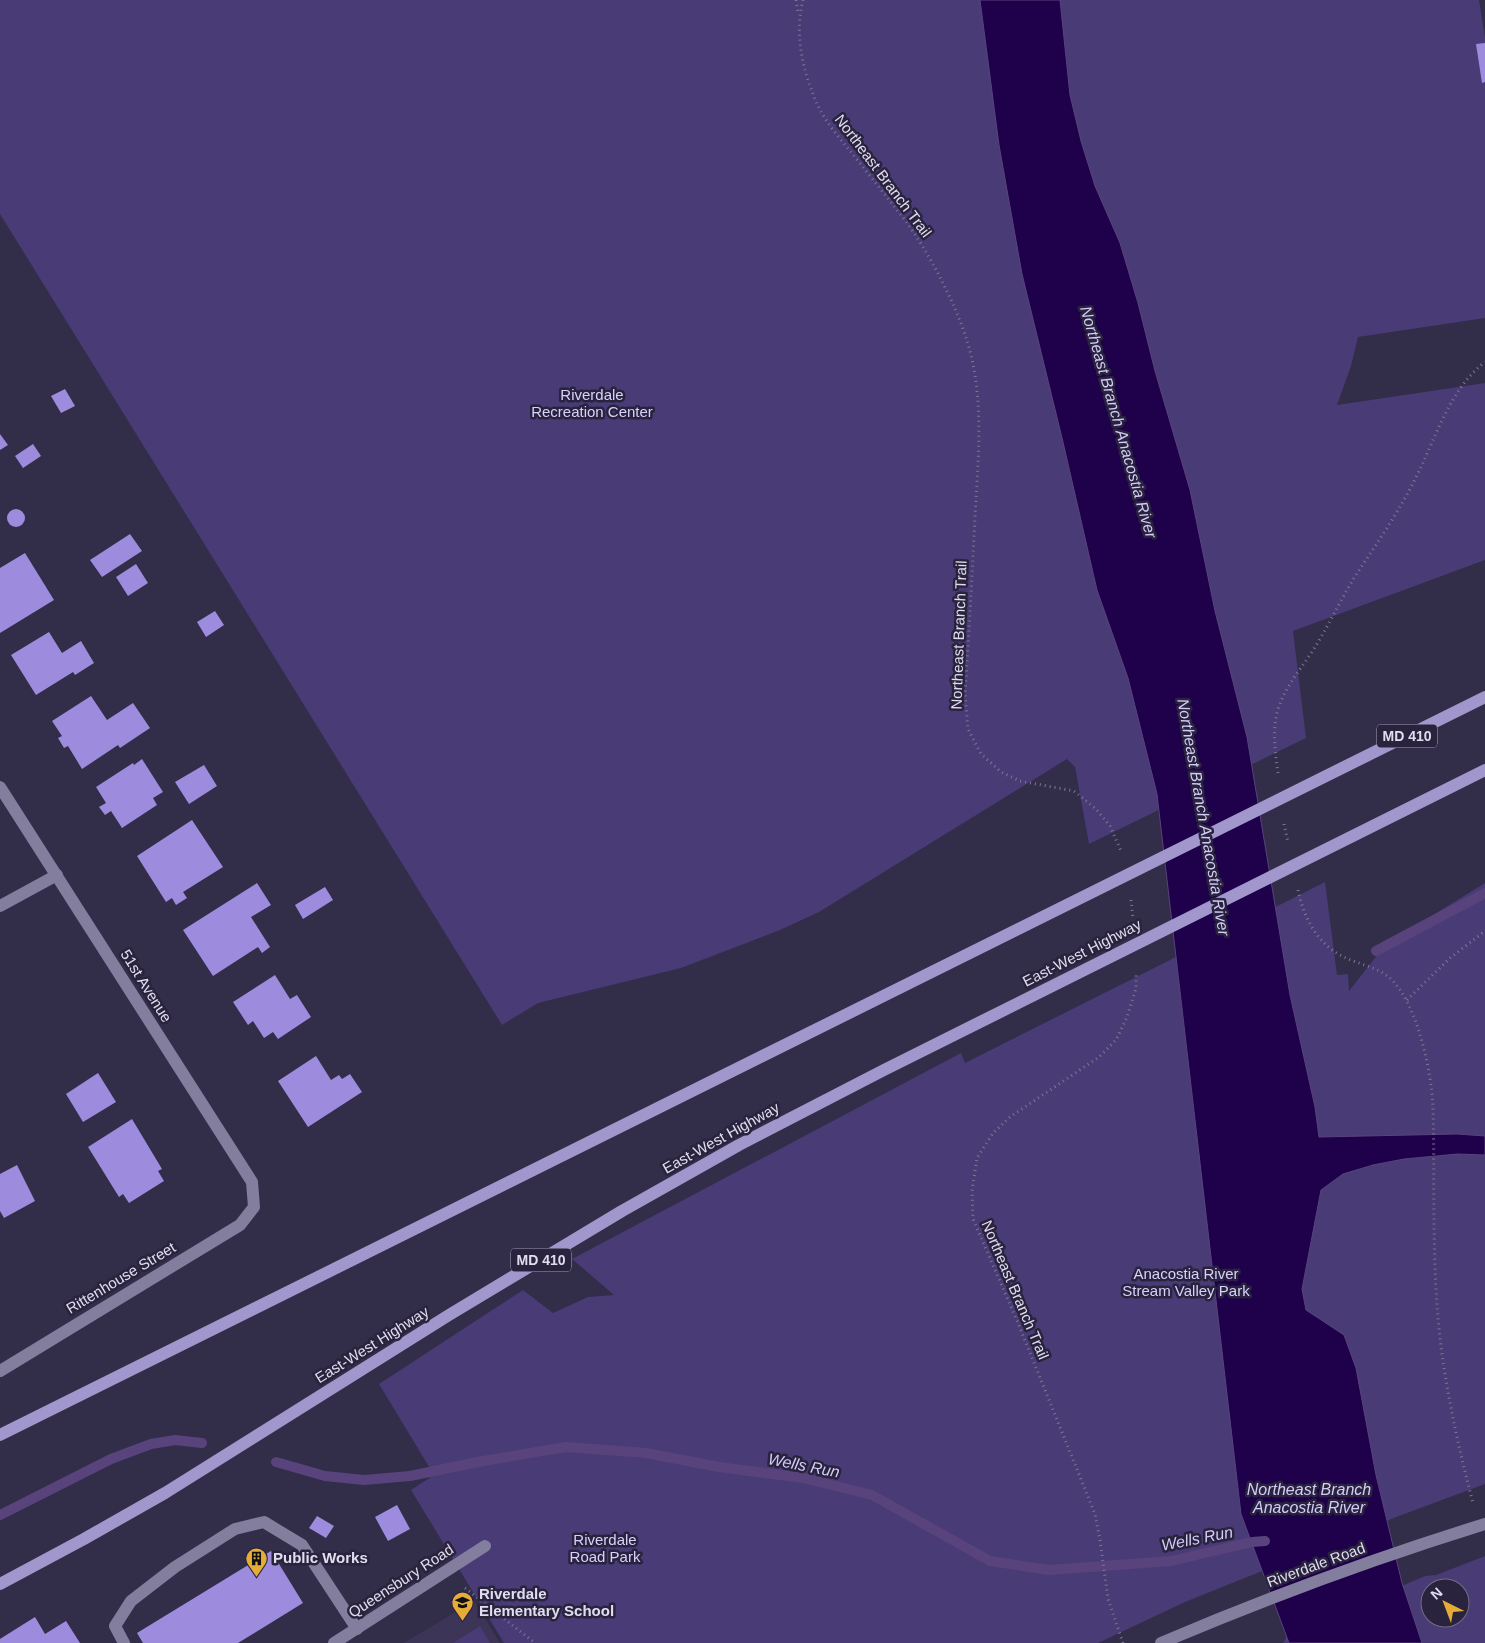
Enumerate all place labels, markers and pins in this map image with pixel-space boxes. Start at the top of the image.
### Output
building icon: Public Works [245,1546,269,1577]
place label: Public Works [273,1549,368,1566]
place label: Riverdale Elementary School [479,1585,614,1619]
school or university icon: Riverdale Elementary School [451,1591,475,1622]

